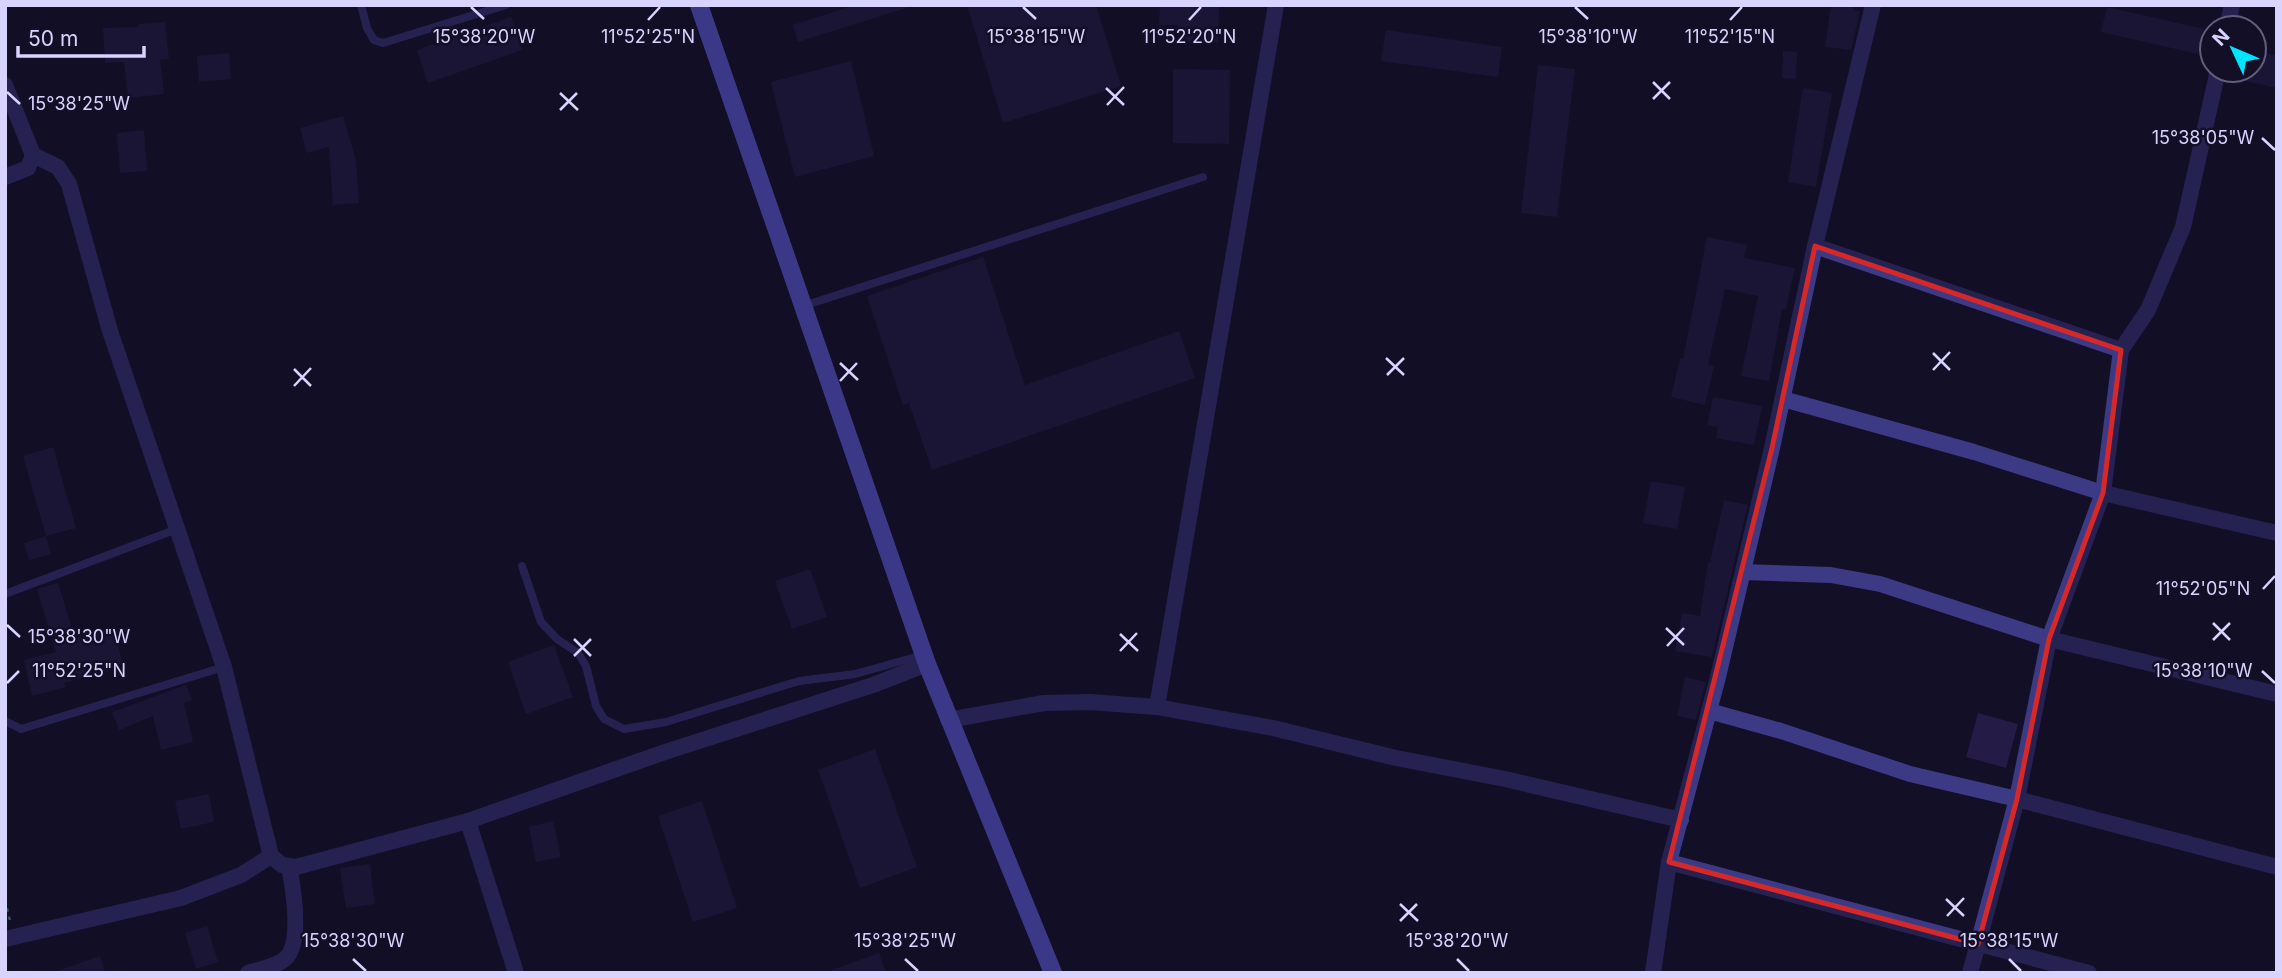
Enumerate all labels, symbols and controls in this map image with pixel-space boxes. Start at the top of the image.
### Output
scale bar [18,14,144,58]
north arrow [2198,14,2268,84]
text: N [2208,24,2234,51]
text: 50 m [28,26,78,51]
text: 15°38'20"W [433,26,536,47]
text: 11°52'25"N [601,26,695,47]
text: 15°38'15"W [987,26,1086,47]
text: 11°52'20"N [1142,26,1236,47]
text: 15°38'10"W [1539,26,1638,47]
text: 11°52'15"N [1685,26,1775,47]
text: 15°38'25"W [28,93,130,114]
text: 15°38'05"W [2152,127,2255,148]
text: 11°52'05"N [2156,578,2250,599]
text: 15°38'30"W [28,626,131,647]
text: 11°52'25"N [32,660,126,681]
text: 15°38'10"W [2154,660,2253,681]
text: 15°38'30"W [302,930,405,951]
text: 15°38'25"W [854,930,956,951]
text: 15°38'20"W [1406,930,1509,951]
text: 15°38'15"W [1960,930,2059,951]

